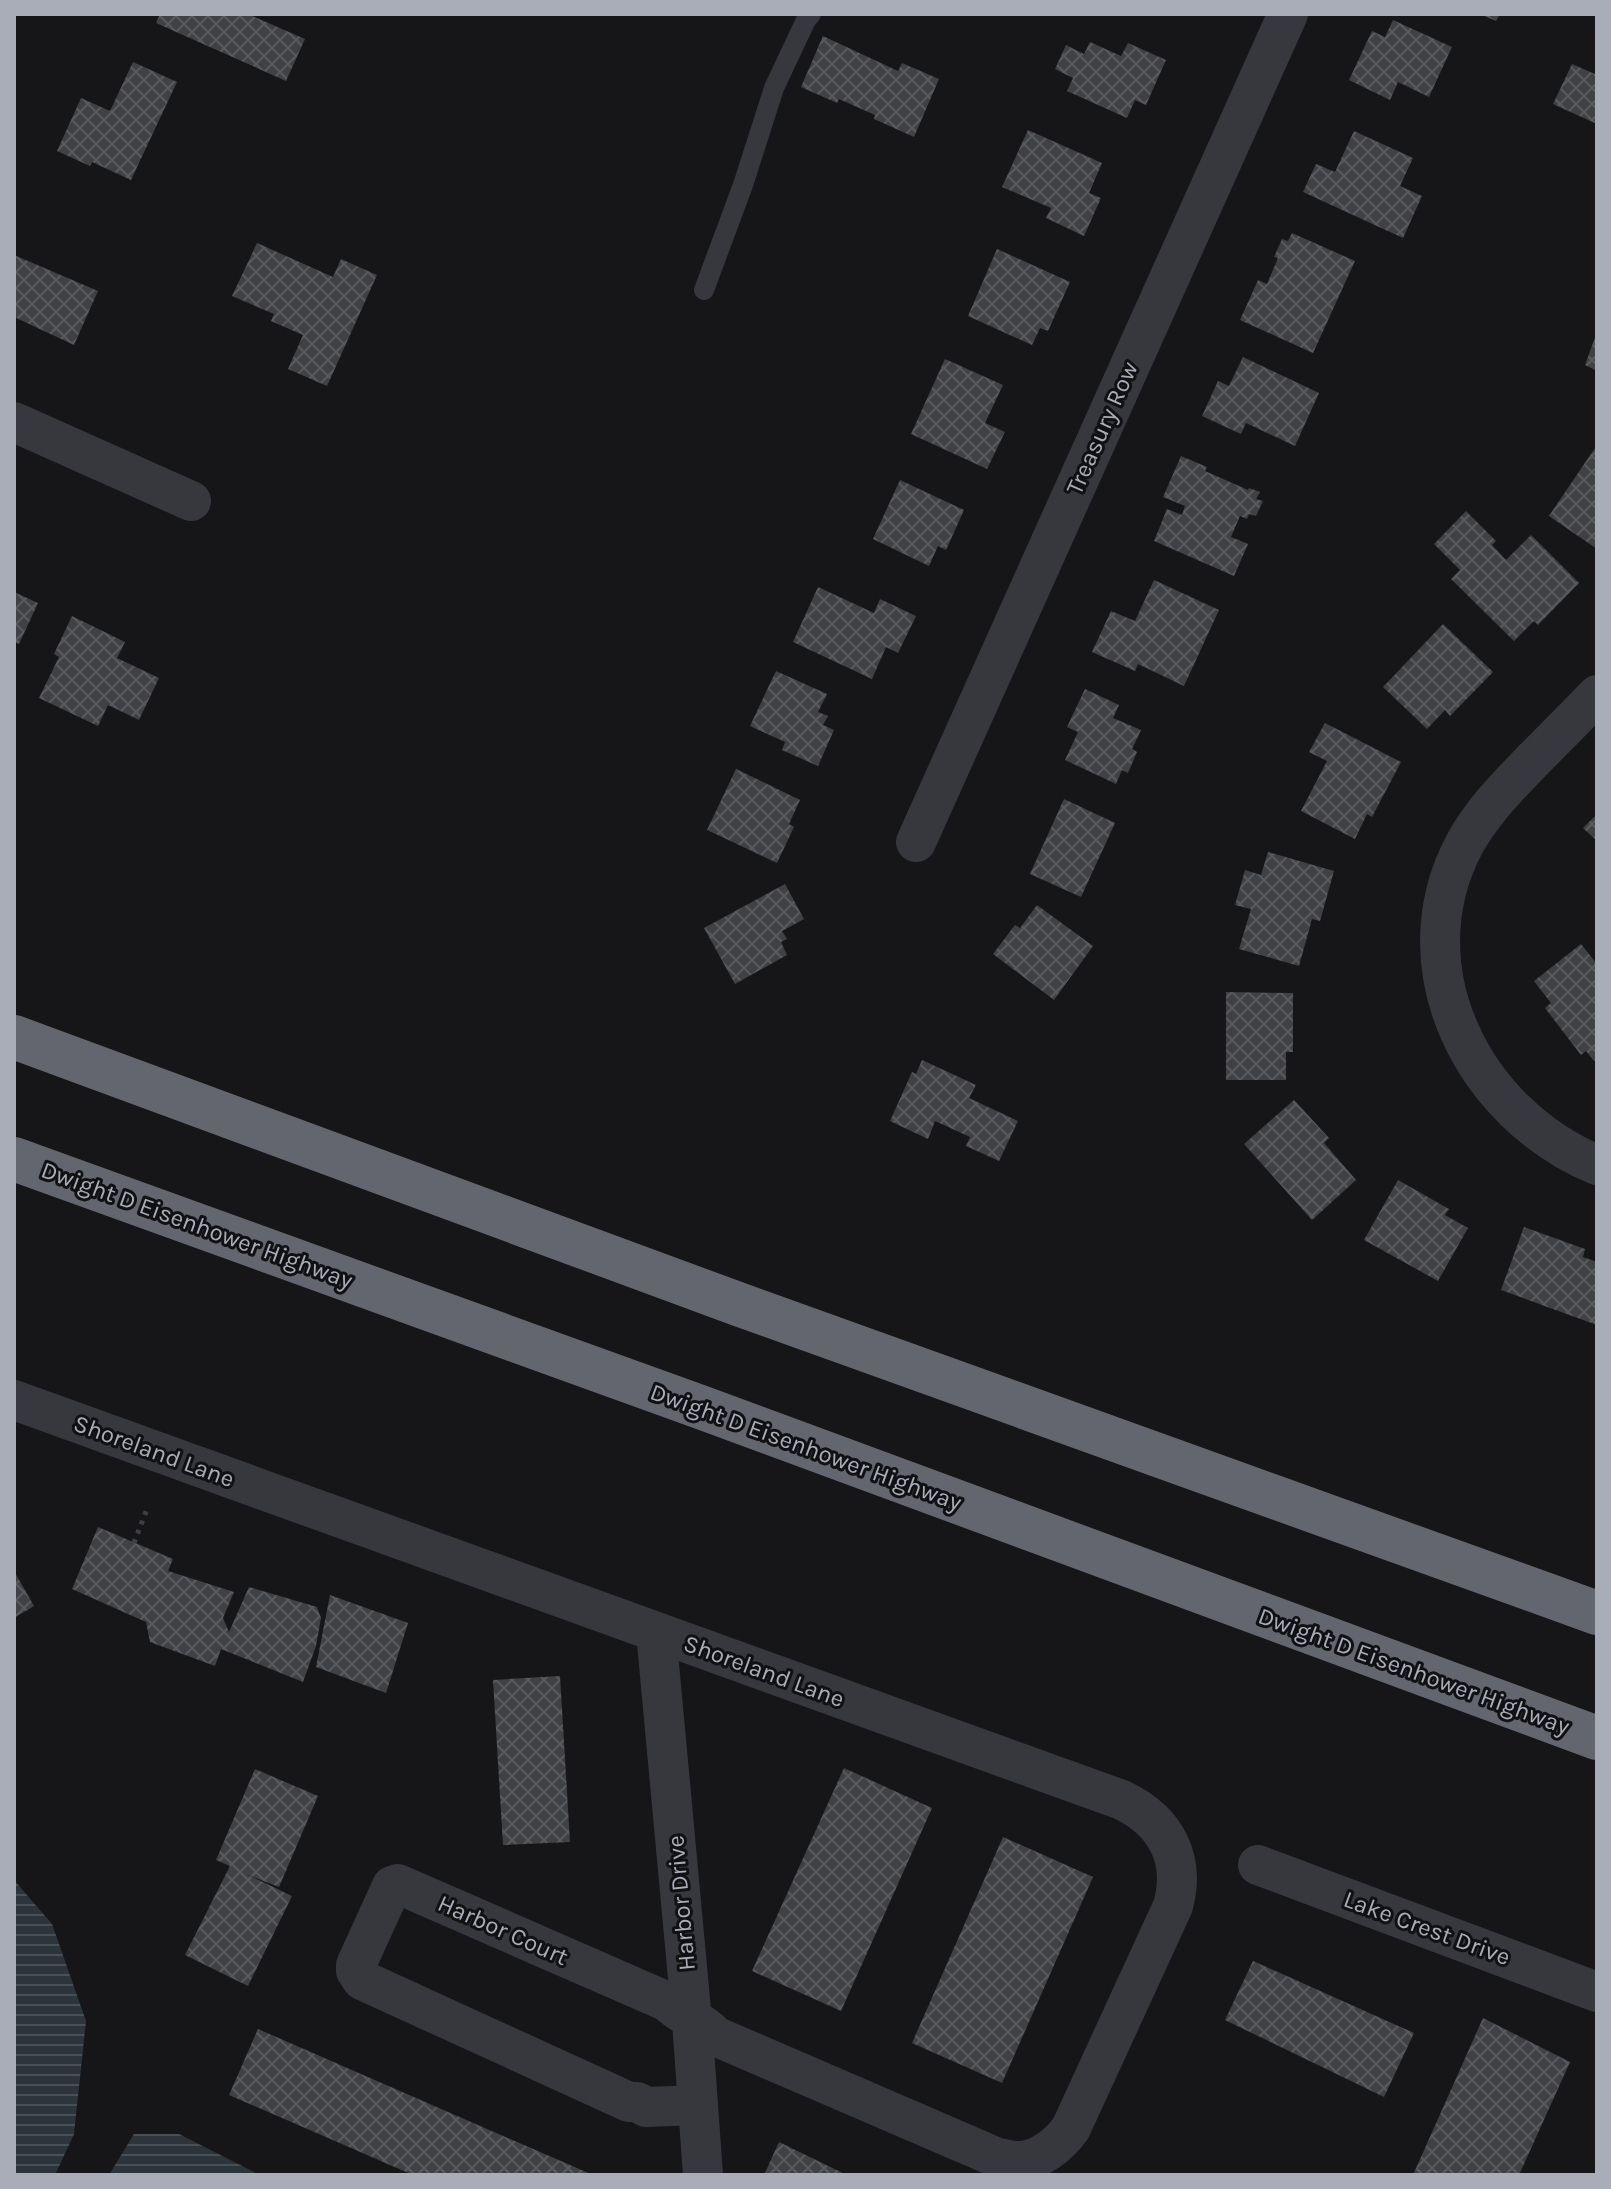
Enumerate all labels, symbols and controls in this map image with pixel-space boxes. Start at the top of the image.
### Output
street label: Treasury Row [1060,357,1144,499]
street label: Dwight D Eisenhower Highway [37,1156,357,1294]
street label: Dwight D Eisenhower Highway [646,1378,966,1516]
street label: Shoreland Lane [70,1409,238,1493]
street label: Dwight D Eisenhower Highway [1254,1602,1574,1740]
street label: Shoreland Lane [680,1629,848,1713]
street label: Harbor Drive [661,1834,701,1972]
street label: Lake Crest Drive [1340,1885,1514,1971]
street label: Harbor Court [433,1889,573,1971]

